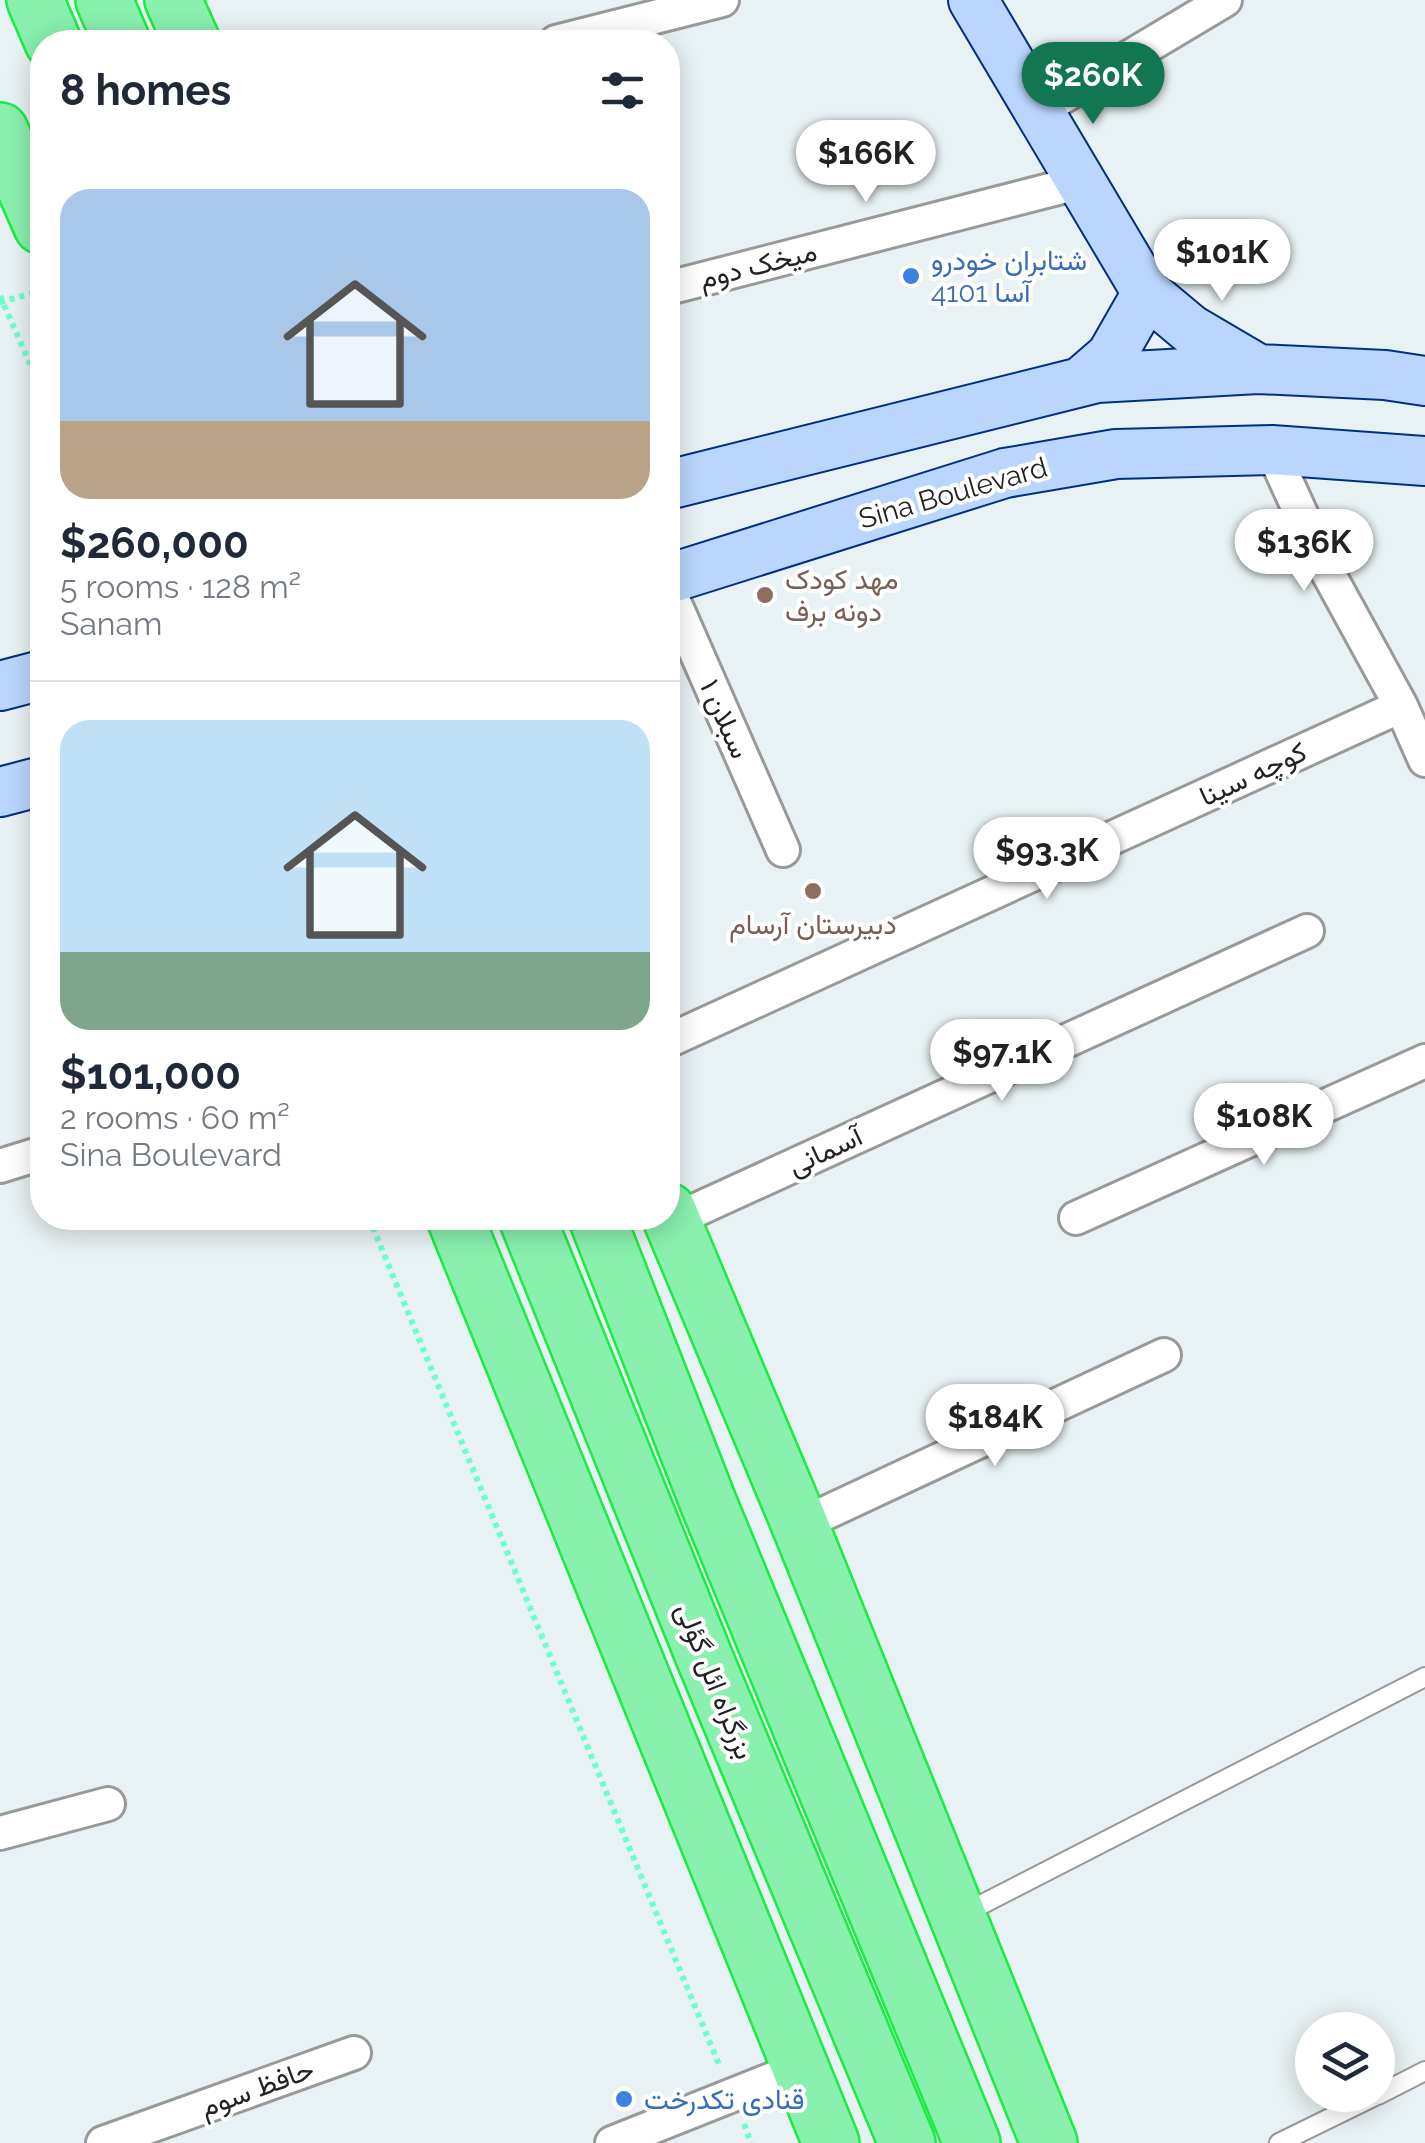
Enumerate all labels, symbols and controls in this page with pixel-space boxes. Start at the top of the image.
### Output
pin: $260K [1023,42,1163,127]
text: $260K [1044,56,1142,93]
icon: filters [595,63,650,118]
text: 8 homes [60,66,231,115]
pin: $166K [796,120,936,205]
text: $166K [818,134,914,171]
pin: $101K [1152,219,1292,304]
text: $101K [1176,233,1268,270]
street label: میخک دوم [696,234,821,297]
place label: شتابران خودرو 4101 آسا [931,244,1087,309]
icon: home [265,254,445,434]
marker: شتابران خودرو 4101 آسا [900,265,922,287]
street label: Sina Boulevard [855,450,1051,536]
pin: $136K [1234,509,1374,594]
text: $260,000 [60,519,249,568]
text: $136K [1257,523,1351,560]
place label: مهد کودک دونه برف [785,563,898,629]
text: 5 rooms · 128 m² [60,568,301,605]
marker: مهد کودک دونه برف [754,584,776,606]
text: Sanam [60,605,162,642]
street label: سبلان ۱ [693,674,757,764]
street label: کوچه سینا [1194,735,1313,815]
icon: home [265,785,445,965]
pin: $93.3K [966,817,1128,902]
text: $93.3K [995,831,1099,868]
marker: دبیرستان آرسام [802,880,824,902]
place label: دبیرستان آرسام [729,908,897,943]
pin: $97.1K [921,1019,1083,1104]
text: $97.1K [952,1033,1052,1070]
text: $101,000 [60,1050,241,1099]
pin: $108K [1194,1083,1334,1168]
text: $108K [1216,1097,1312,1134]
text: 2 rooms · 60 m² [60,1099,290,1136]
street label: آسمانی [783,1118,870,1182]
text: Sina Boulevard [60,1136,282,1173]
pin: $184K [925,1384,1065,1469]
text: $184K [947,1398,1043,1435]
street label: بزرگراه ائل گؤلی [668,1598,761,1764]
map controls [1295,2012,1395,2112]
button: layers [1295,2012,1395,2112]
street label: حافظ سوم [196,2052,319,2126]
place label: قنادی تکدرخت [644,2083,804,2117]
marker: قنادی تکدرخت [613,2088,635,2110]

